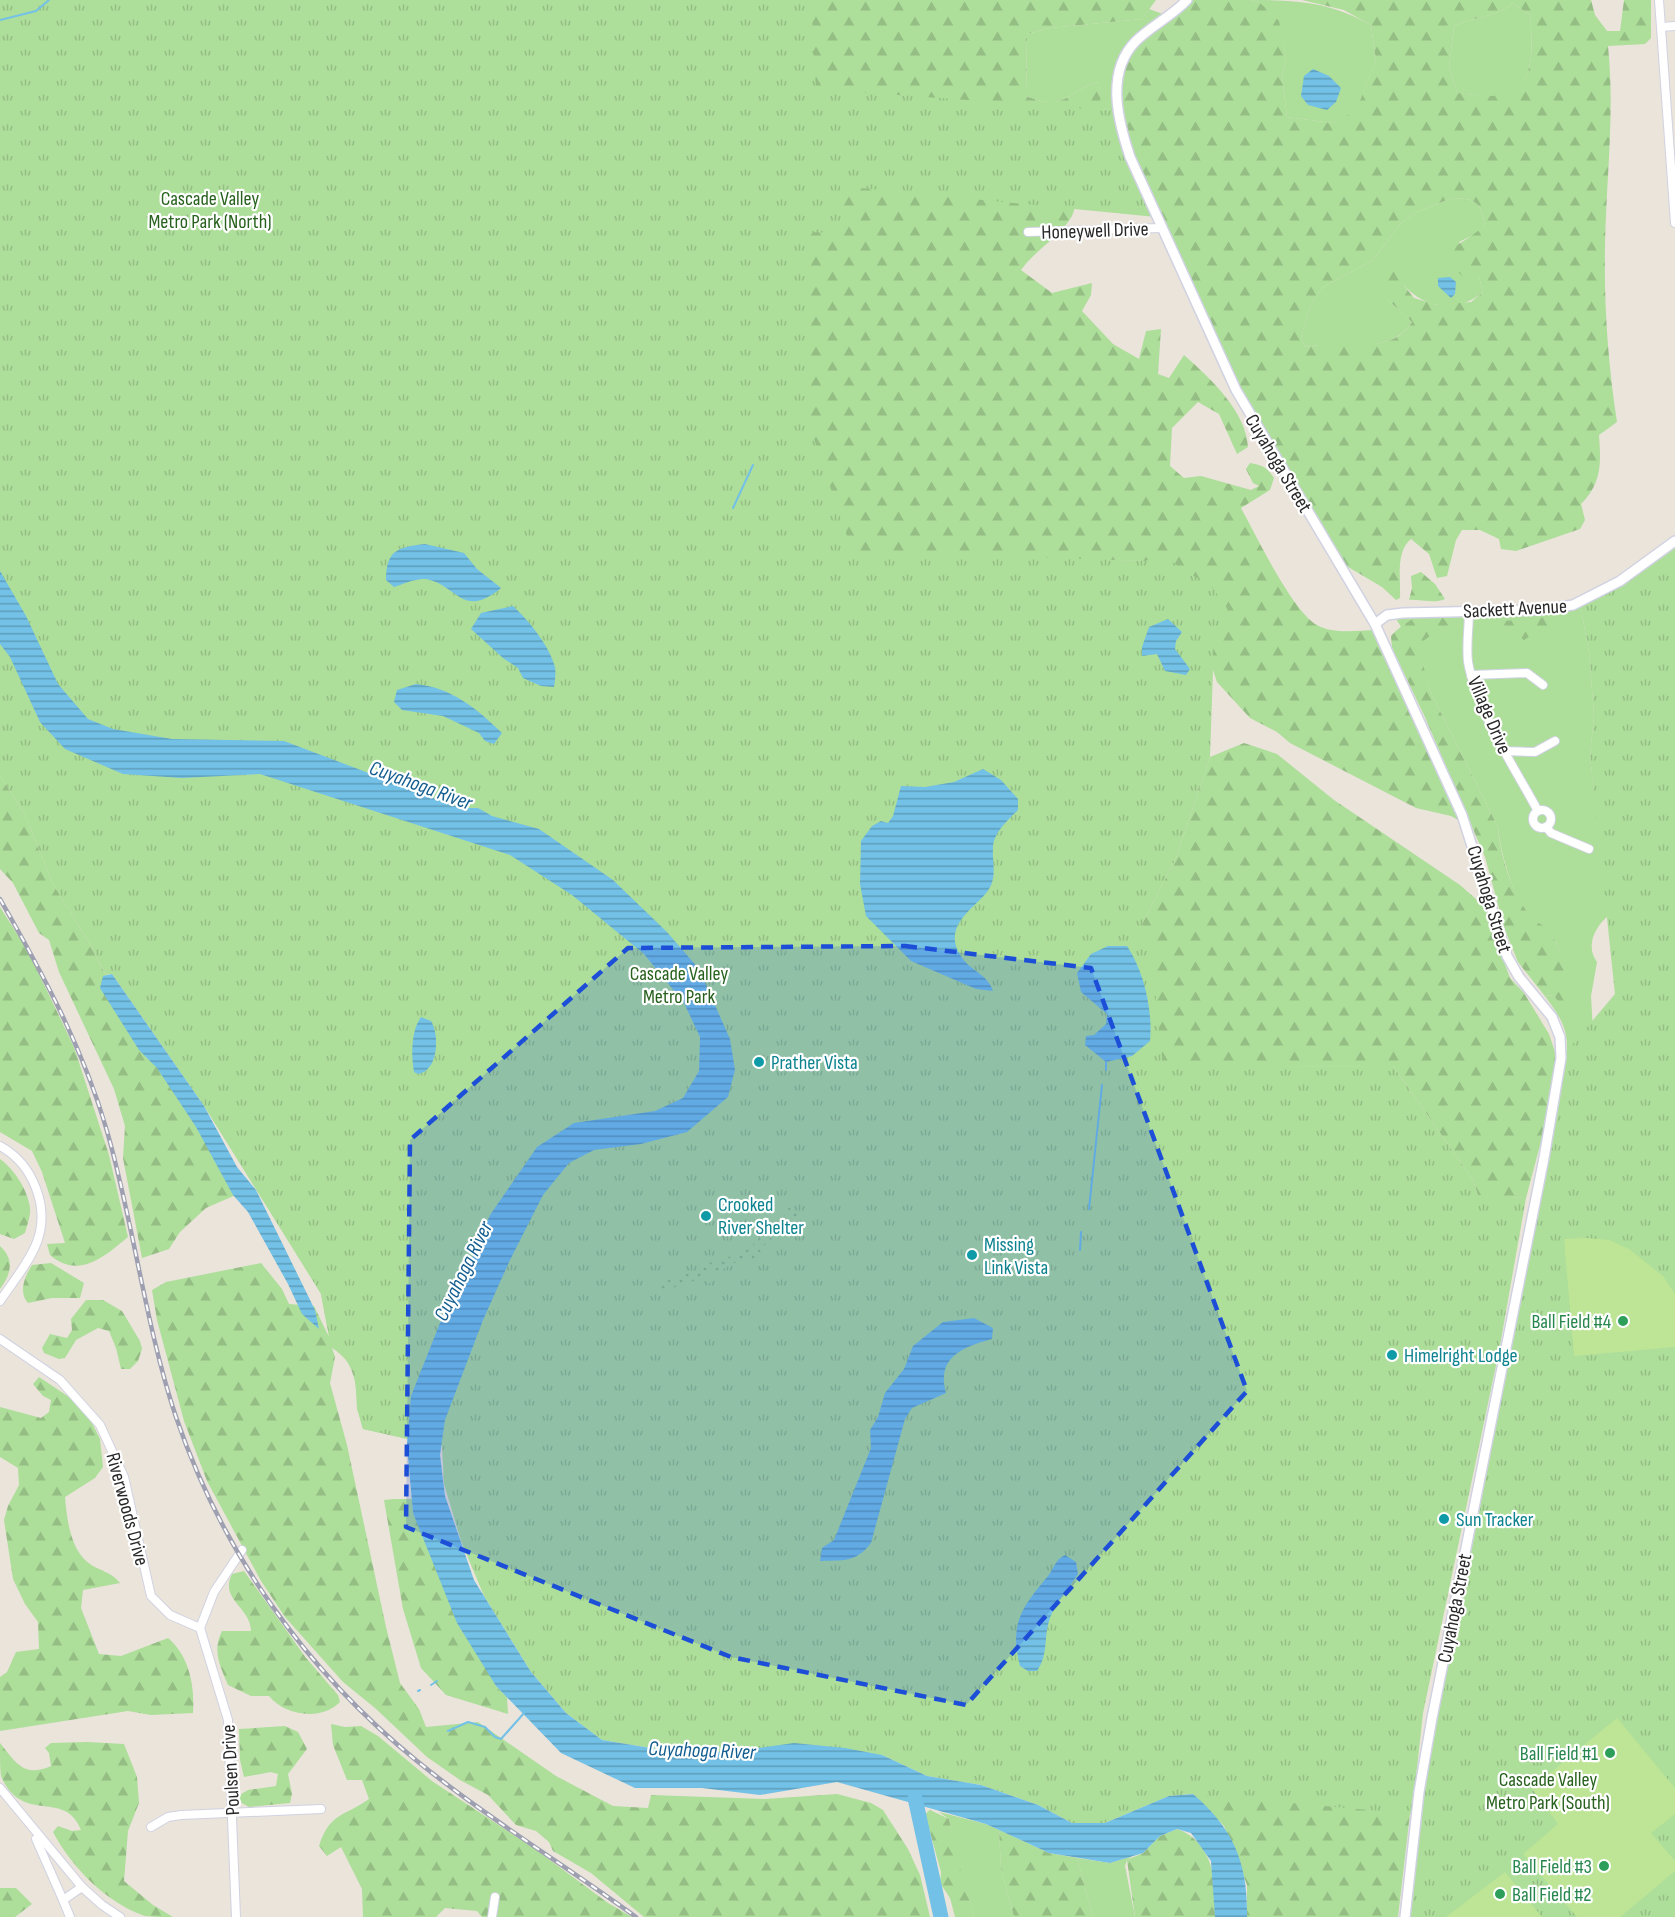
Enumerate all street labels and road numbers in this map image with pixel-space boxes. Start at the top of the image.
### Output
street label: Honeywell Drive [1041,217,1149,245]
street label: Cuyahoga Street [1239,410,1317,517]
street label: Sackett Avenue [1463,594,1568,624]
street label: Village Drive [1462,673,1516,758]
street label: Cuyahoga Street [1461,843,1517,956]
street label: Riverwoods Drive [100,1450,154,1568]
street label: Cuyahoga Street [1433,1552,1477,1665]
street label: Poulsen Drive [217,1724,245,1816]

